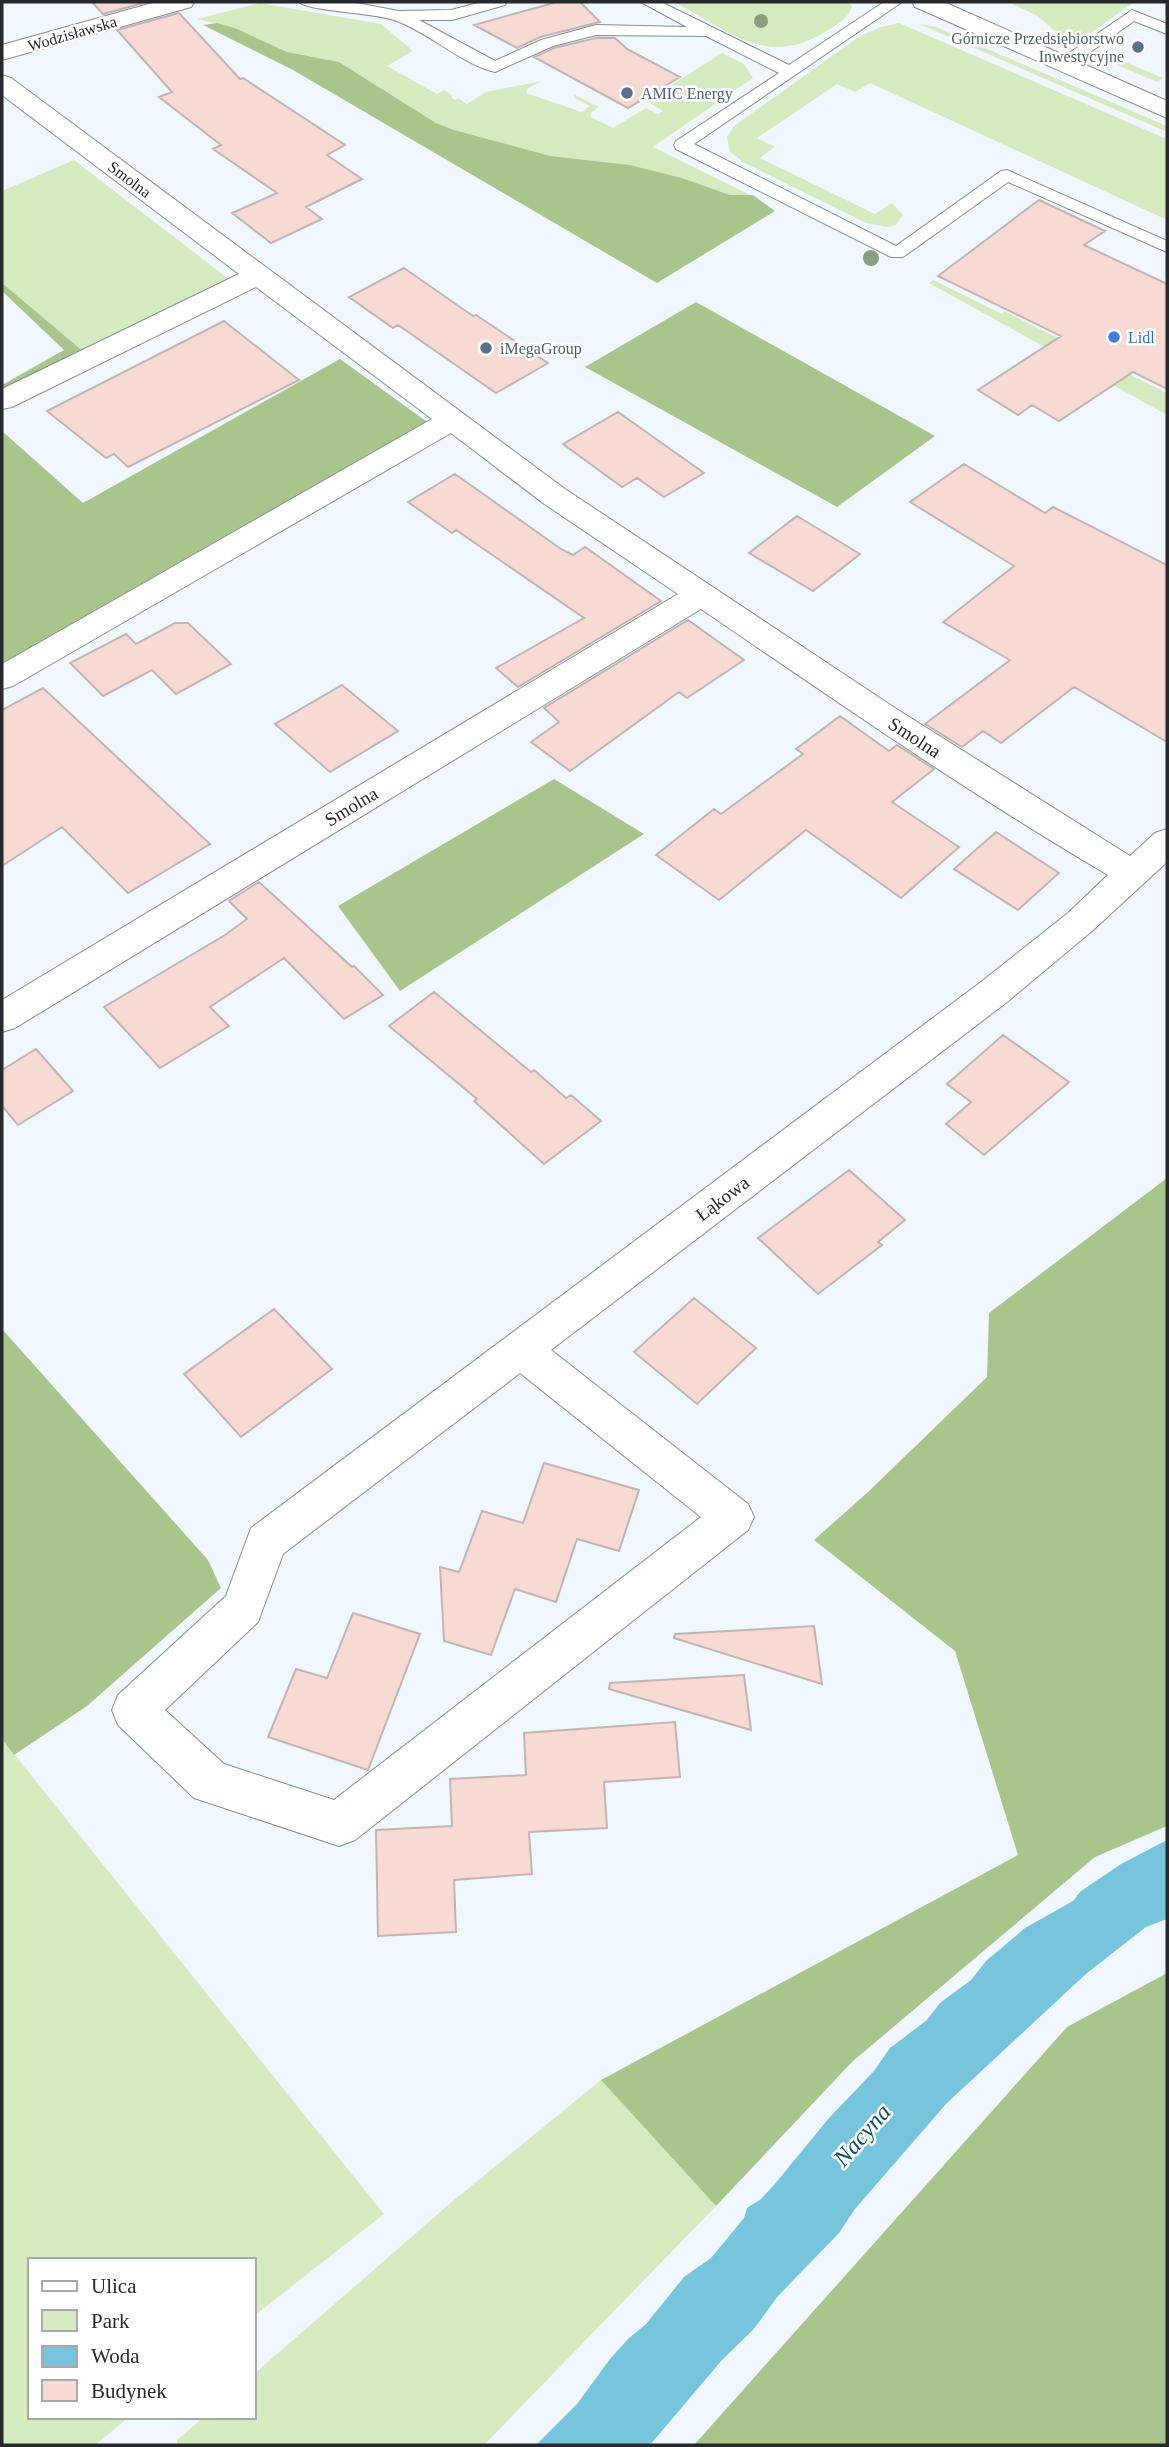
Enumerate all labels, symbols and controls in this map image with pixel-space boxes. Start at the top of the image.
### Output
street label: Wodzisławska [26,13,119,54]
place label: Górnicze Przedsiębiorstwo Inwestycyjne [951,30,1124,66]
marker: Górnicze Przedsiębiorstwo Inwestycyjne [1130,39,1146,55]
marker: AMIC Energy [619,85,635,101]
place label: AMIC Energy [641,85,733,103]
street label: Smolna [105,158,154,201]
marker: Lidl [1106,329,1122,345]
place label: Lidl [1128,329,1155,346]
marker: iMegaGroup [478,340,494,356]
place label: iMegaGroup [500,340,582,358]
street label: Smolna [885,713,945,762]
street label: Smolna [321,782,382,830]
street label: Łąkowa [692,1171,754,1225]
water label: Nacyna [827,2099,896,2172]
legend [28,2258,256,2419]
text: Ulica [91,2274,137,2298]
text: Park [91,2309,130,2333]
text: Woda [91,2344,140,2368]
text: Budynek [91,2379,167,2403]

